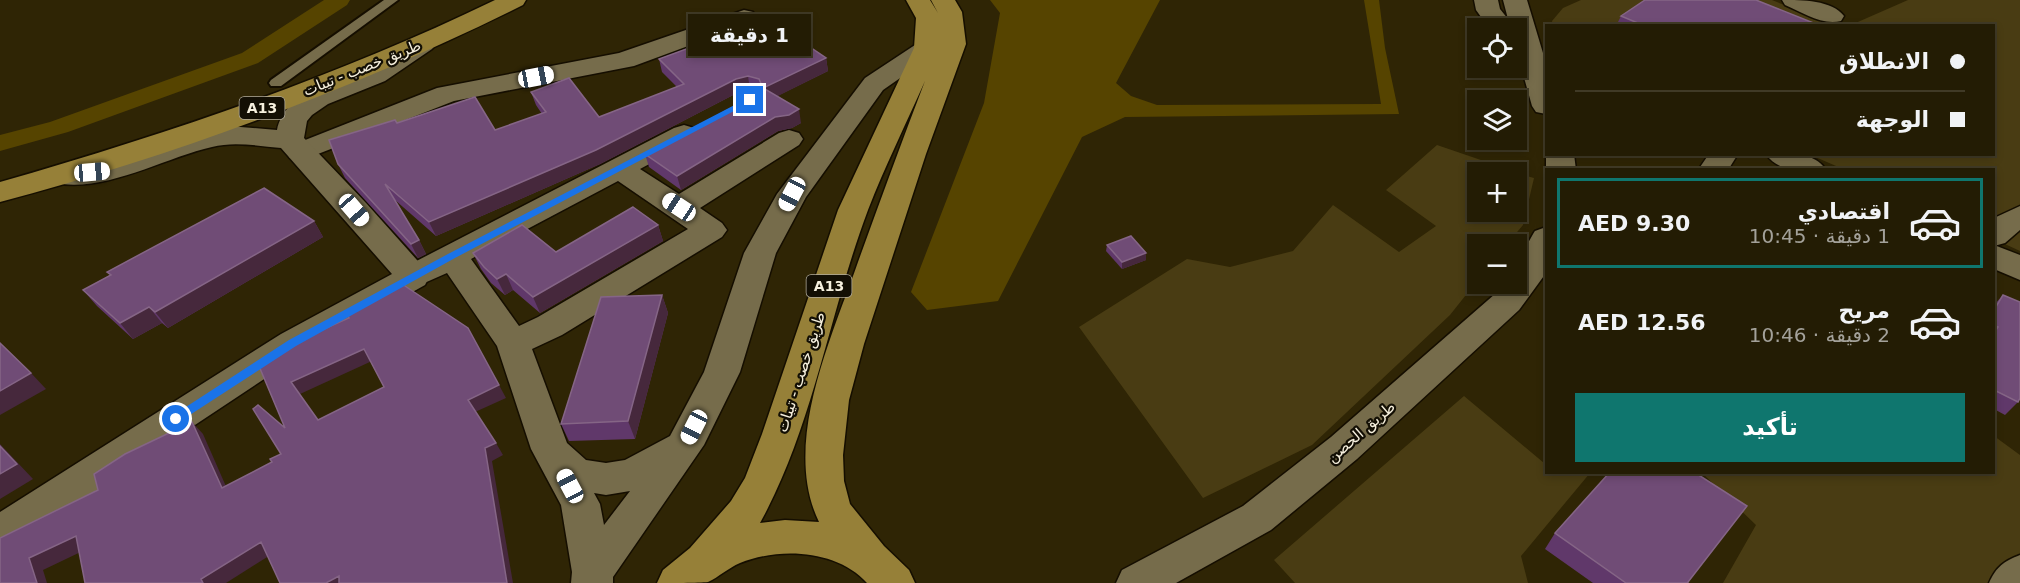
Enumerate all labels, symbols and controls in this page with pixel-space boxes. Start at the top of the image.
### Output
callout: 1 دقيقة [688,13,812,55]
map controls [1467,18,1527,294]
button: locate [1467,18,1527,78]
text: 1 دقيقة [710,23,789,47]
street label: طريق خصب - تيبات [300,36,424,100]
text: الانطلاق [1839,49,1929,74]
car [517,65,555,89]
route end [736,86,763,113]
button: layers [1467,90,1527,150]
road number: A13 [240,97,284,119]
text: الوجهة [1856,107,1929,132]
car [73,161,111,183]
button: + [1467,162,1527,222]
car [776,174,808,214]
car [659,190,699,224]
car [335,191,373,229]
icon: car [1908,196,1962,250]
text: اقتصادي [1798,199,1890,224]
text: AED 9.30 [1578,211,1690,236]
text: 1 دقيقة · 10:45 [1749,224,1890,248]
button: − [1467,234,1527,294]
road number: A13 [806,275,852,297]
icon: car [1908,295,1962,349]
text: مريح [1839,298,1890,323]
street label: طريق خصب - تيبات [773,310,829,434]
text: AED 12.56 [1578,310,1706,335]
text: 2 دقيقة · 10:46 [1749,323,1890,347]
button: تأكيد [1575,393,1965,462]
street label: طريق الحصن [1323,397,1399,467]
route start [162,405,189,432]
car [678,407,710,447]
car [554,466,586,506]

